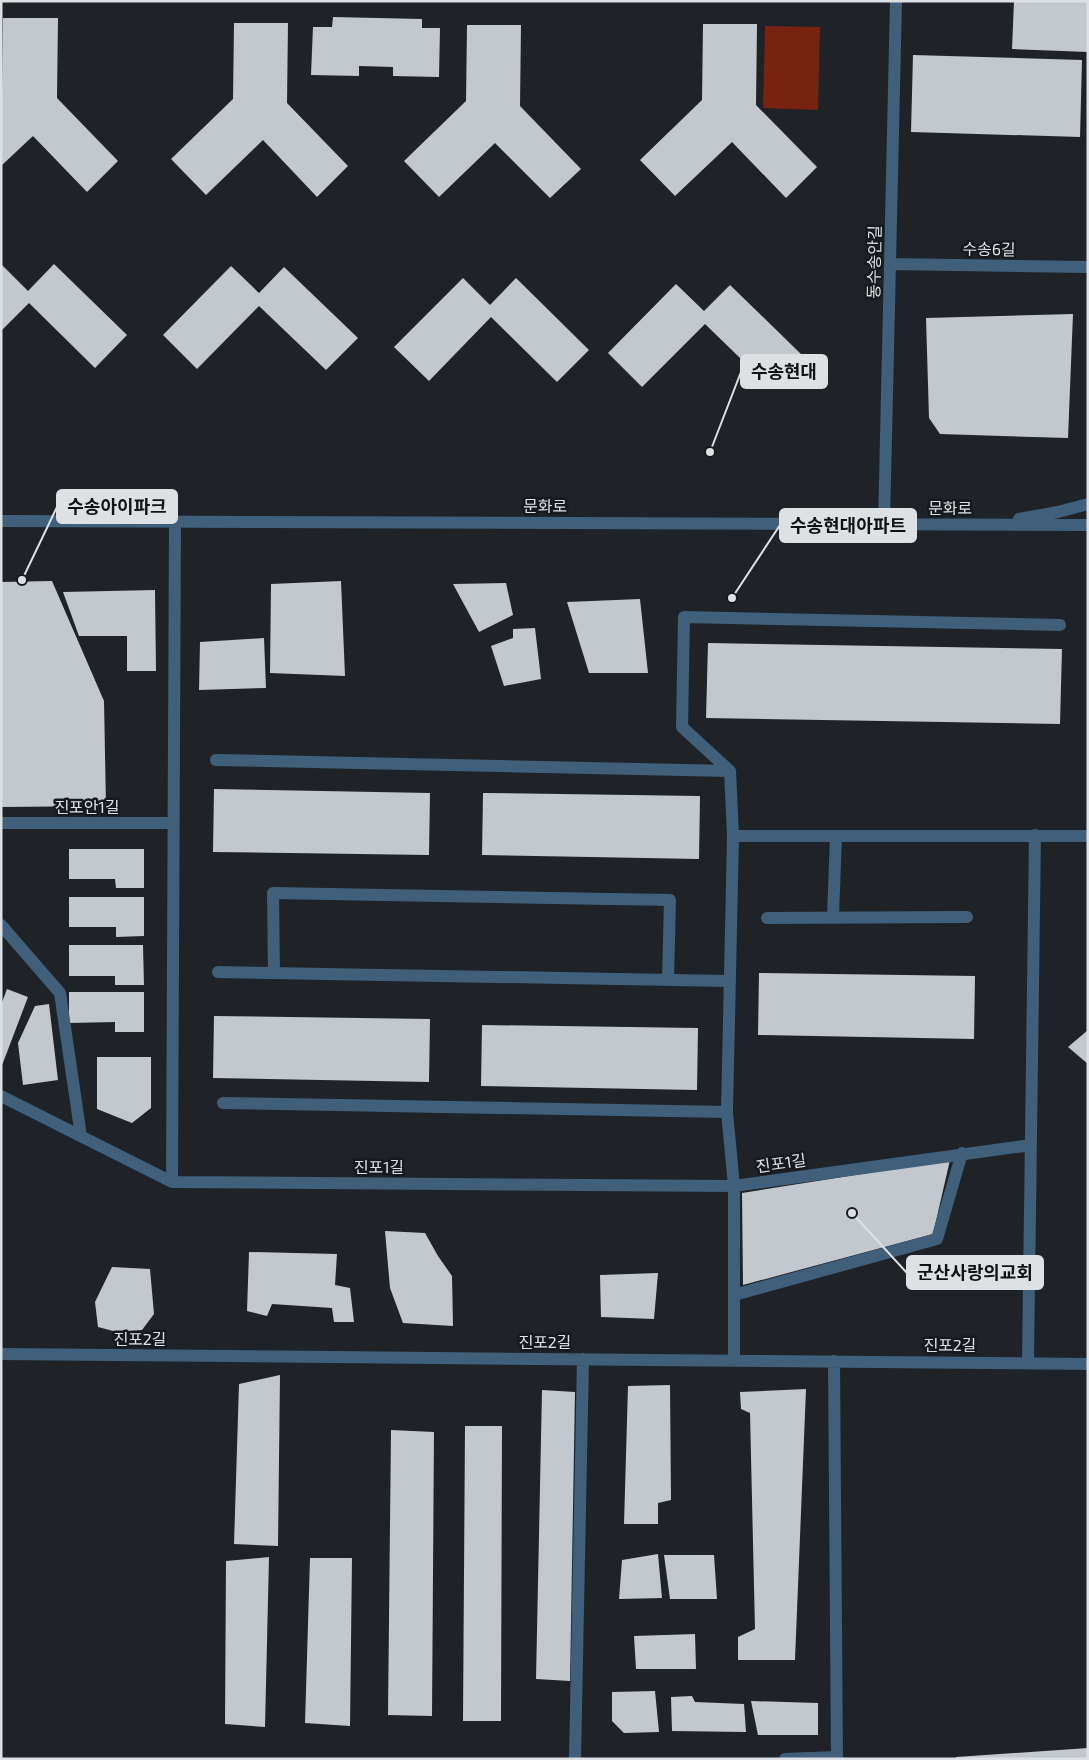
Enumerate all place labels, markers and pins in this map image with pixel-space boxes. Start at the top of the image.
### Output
callout: 수송현대 [741,355,827,388]
callout: 수송아이파크 [57,490,177,523]
callout: 수송현대아파트 [780,509,916,542]
callout: 군산사랑의교회 [907,1256,1043,1289]

